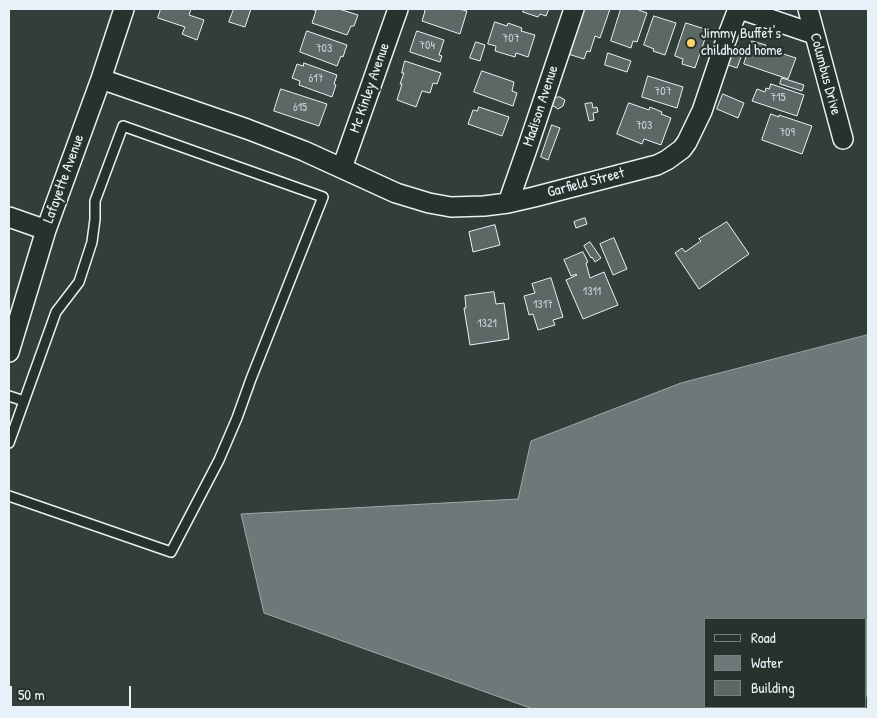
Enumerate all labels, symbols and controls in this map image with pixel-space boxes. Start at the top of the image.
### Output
place label: Jimmy Buffet's childhood home [701,25,783,60]
street label: Columbus Drive [805,31,845,117]
house number: 707 [502,32,520,46]
marker: Jimmy Buffet's childhood home [685,37,697,49]
house number: 704 [419,39,435,53]
street label: Mc Kinley Avenue [346,41,394,135]
house number: 703 [316,42,332,56]
street label: Madison Avenue [519,63,563,149]
house number: 617 [308,72,324,86]
house number: 707 [654,85,672,99]
house number: 715 [770,91,786,105]
house number: 615 [293,101,307,115]
house number: 703 [636,119,652,133]
house number: 709 [779,126,795,140]
street label: Lafayette Avenue [40,132,88,226]
street label: Garfield Street [545,164,627,202]
house number: 1311 [583,285,601,299]
house number: 1317 [533,298,553,312]
house number: 1321 [477,317,497,331]
legend [704,618,867,708]
text: Road [751,627,776,648]
text: Water [751,652,783,673]
scale bar [12,676,134,708]
text: Building [751,677,795,698]
text: 50 m [18,684,45,705]

